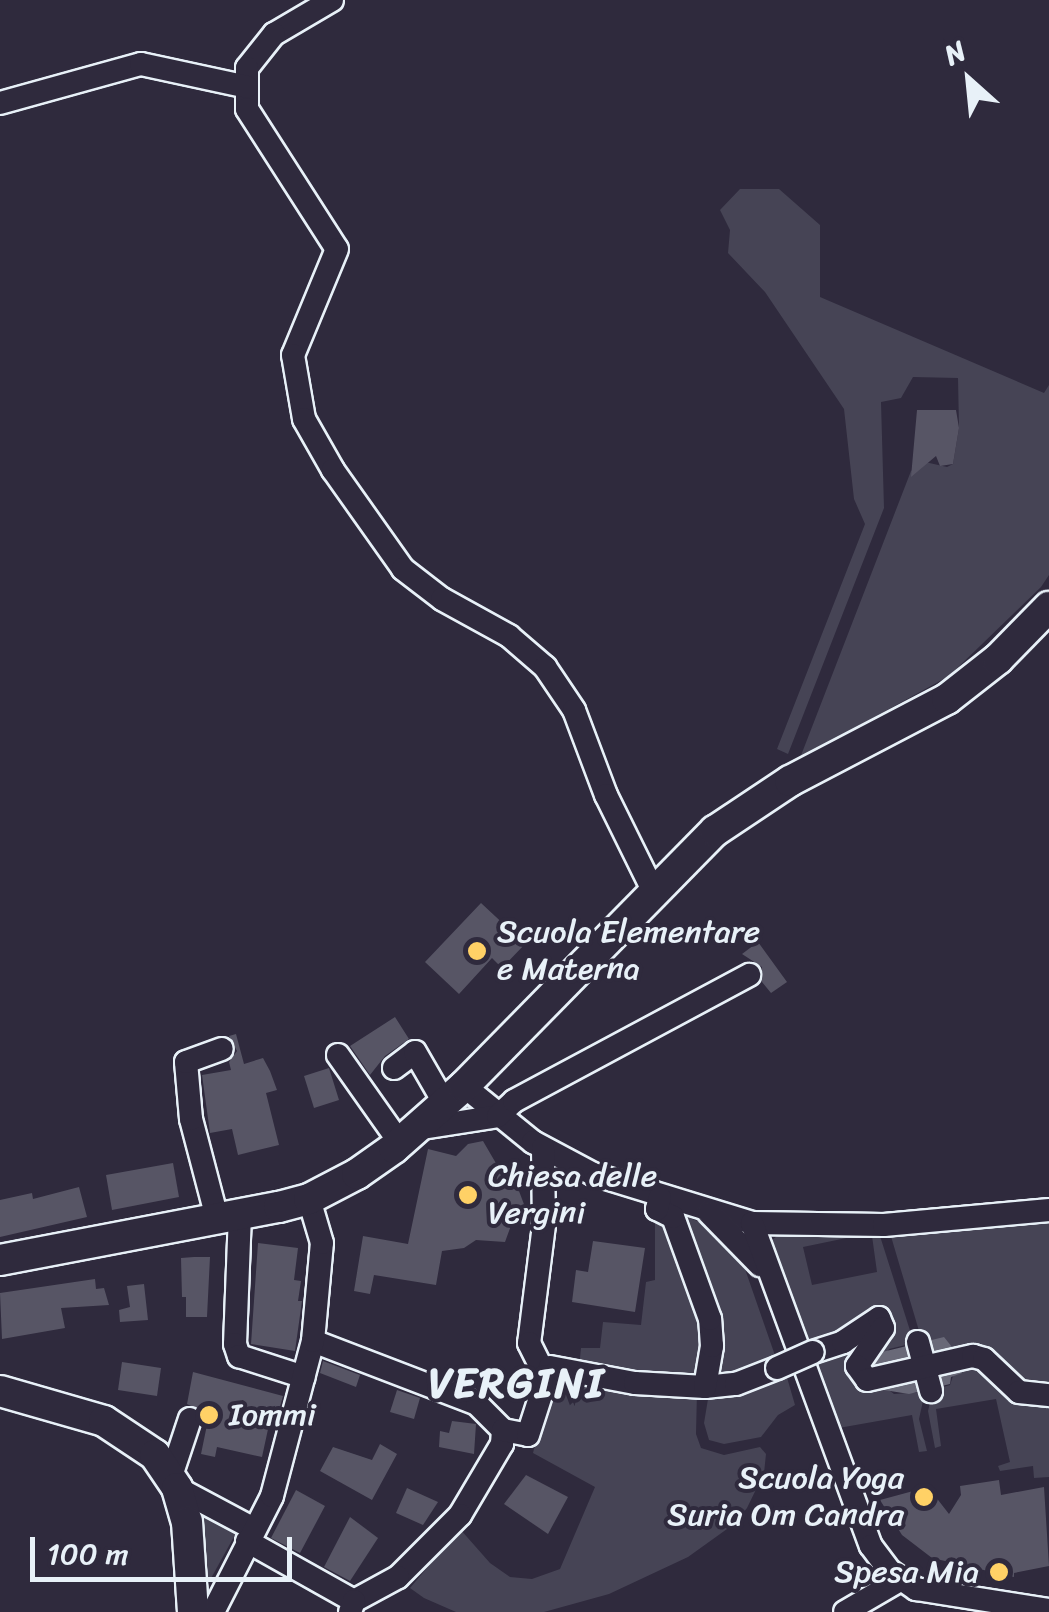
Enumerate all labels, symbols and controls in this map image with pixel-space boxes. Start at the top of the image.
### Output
text: N [935,27,975,79]
north arrow [919,30,1019,130]
place label: Scuola Elementare e Materna [497,914,761,989]
marker: Scuola Elementare e Materna [466,940,488,962]
place label: Chiesa delle Vergini [488,1158,657,1233]
marker: Chiesa delle Vergini [457,1184,479,1206]
district label: VERGINI [432,1358,602,1408]
place label: Iommi [229,1396,316,1434]
marker: Iommi [198,1404,220,1426]
place label: Scuola Yoga Suria Om Candra [667,1460,904,1535]
marker: Scuola Yoga Suria Om Candra [913,1486,935,1508]
scale bar [35,1517,298,1579]
text: 100 m [47,1527,129,1581]
place label: Spesa Mia [835,1553,979,1591]
marker: Spesa Mia [988,1561,1010,1583]

